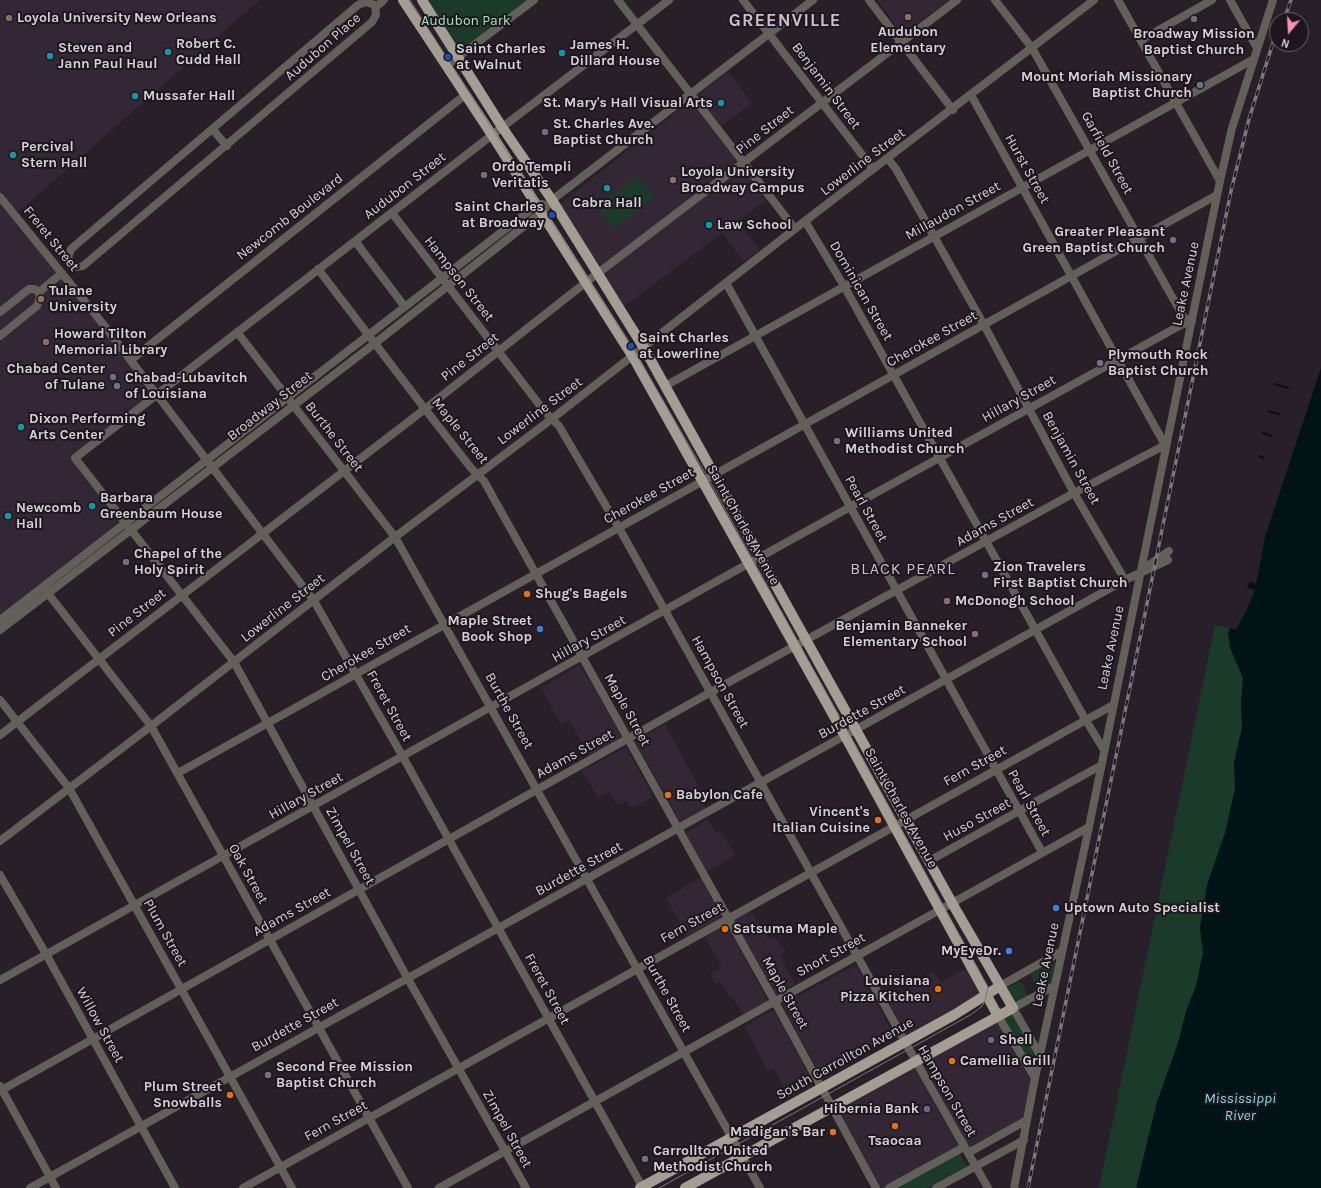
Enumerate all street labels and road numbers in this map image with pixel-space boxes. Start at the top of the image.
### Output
street label: Audubon Place [282,10,364,84]
street label: Benjamin Street [788,39,864,133]
street label: Pine Street [733,102,797,158]
street label: Garfield Street [1077,109,1137,197]
street label: Lowerline Street [817,125,909,199]
street label: Hurst Street [1001,131,1053,207]
street label: Audubon Street [361,149,449,223]
street label: Newcomb Boulevard [233,170,347,264]
street label: Millaudon Street [902,178,1004,244]
street label: Freret Street [20,203,82,275]
street label: Hampson Street [421,233,497,325]
street label: Dominican Street [826,238,896,344]
street label: Leake Avenue [1169,240,1203,328]
street label: Cherokee Street [884,307,980,371]
street label: Pine Street [438,329,502,385]
street label: Broadway Street [224,368,316,444]
street label: Hillary Street [979,372,1059,426]
street label: Lowerline Street [494,374,586,448]
street label: Maple Street [428,394,492,468]
street label: Burthe Street [301,398,367,476]
street label: Benjamin Street [1038,408,1104,508]
street label: Saint Charles Avenue [703,462,783,588]
street label: Cherokee Street [601,464,697,528]
street label: Pearl Street [841,473,891,545]
street label: Adams Street [953,494,1037,550]
street label: Lowerline Street [238,570,328,646]
street label: Pine Street [105,585,169,641]
street label: Leake Avenue [1094,604,1128,692]
street label: Hillary Street [549,612,629,666]
street label: Cherokee Street [318,620,414,686]
street label: Hampson Street [688,633,752,731]
street label: Freret Street [363,667,415,745]
street label: Burthe Street [481,670,537,752]
street label: Maple Street [600,671,654,749]
street label: Burdette Street [815,681,909,743]
street label: Adams Street [533,726,617,782]
street label: Fern Street [941,742,1009,790]
street label: Saint Charles Avenue [861,745,941,871]
street label: Pearl Street [1004,767,1054,839]
street label: Hillary Street [266,769,346,823]
street label: Huso Street [940,795,1014,845]
street label: Zimpel Street [322,804,378,888]
street label: Burdette Street [532,838,626,900]
street label: Oak Street [225,841,271,907]
street label: Adams Street [250,884,334,940]
street label: Plum Street [139,896,191,970]
street label: Fern Street [658,899,726,947]
street label: Leake Avenue [1029,921,1063,1009]
street label: Short Street [793,929,869,981]
street label: Freret Street [521,950,573,1028]
street label: Burthe Street [639,953,695,1035]
street label: Maple Street [758,954,812,1032]
street label: Willow Street [72,984,128,1066]
street label: Burdette Street [248,994,342,1056]
street label: South Carrollton Avenue [773,1014,917,1104]
street label: Hampson Street [914,1042,980,1140]
street label: Zimpel Street [479,1087,535,1171]
street label: Fern Street [302,1097,370,1145]

